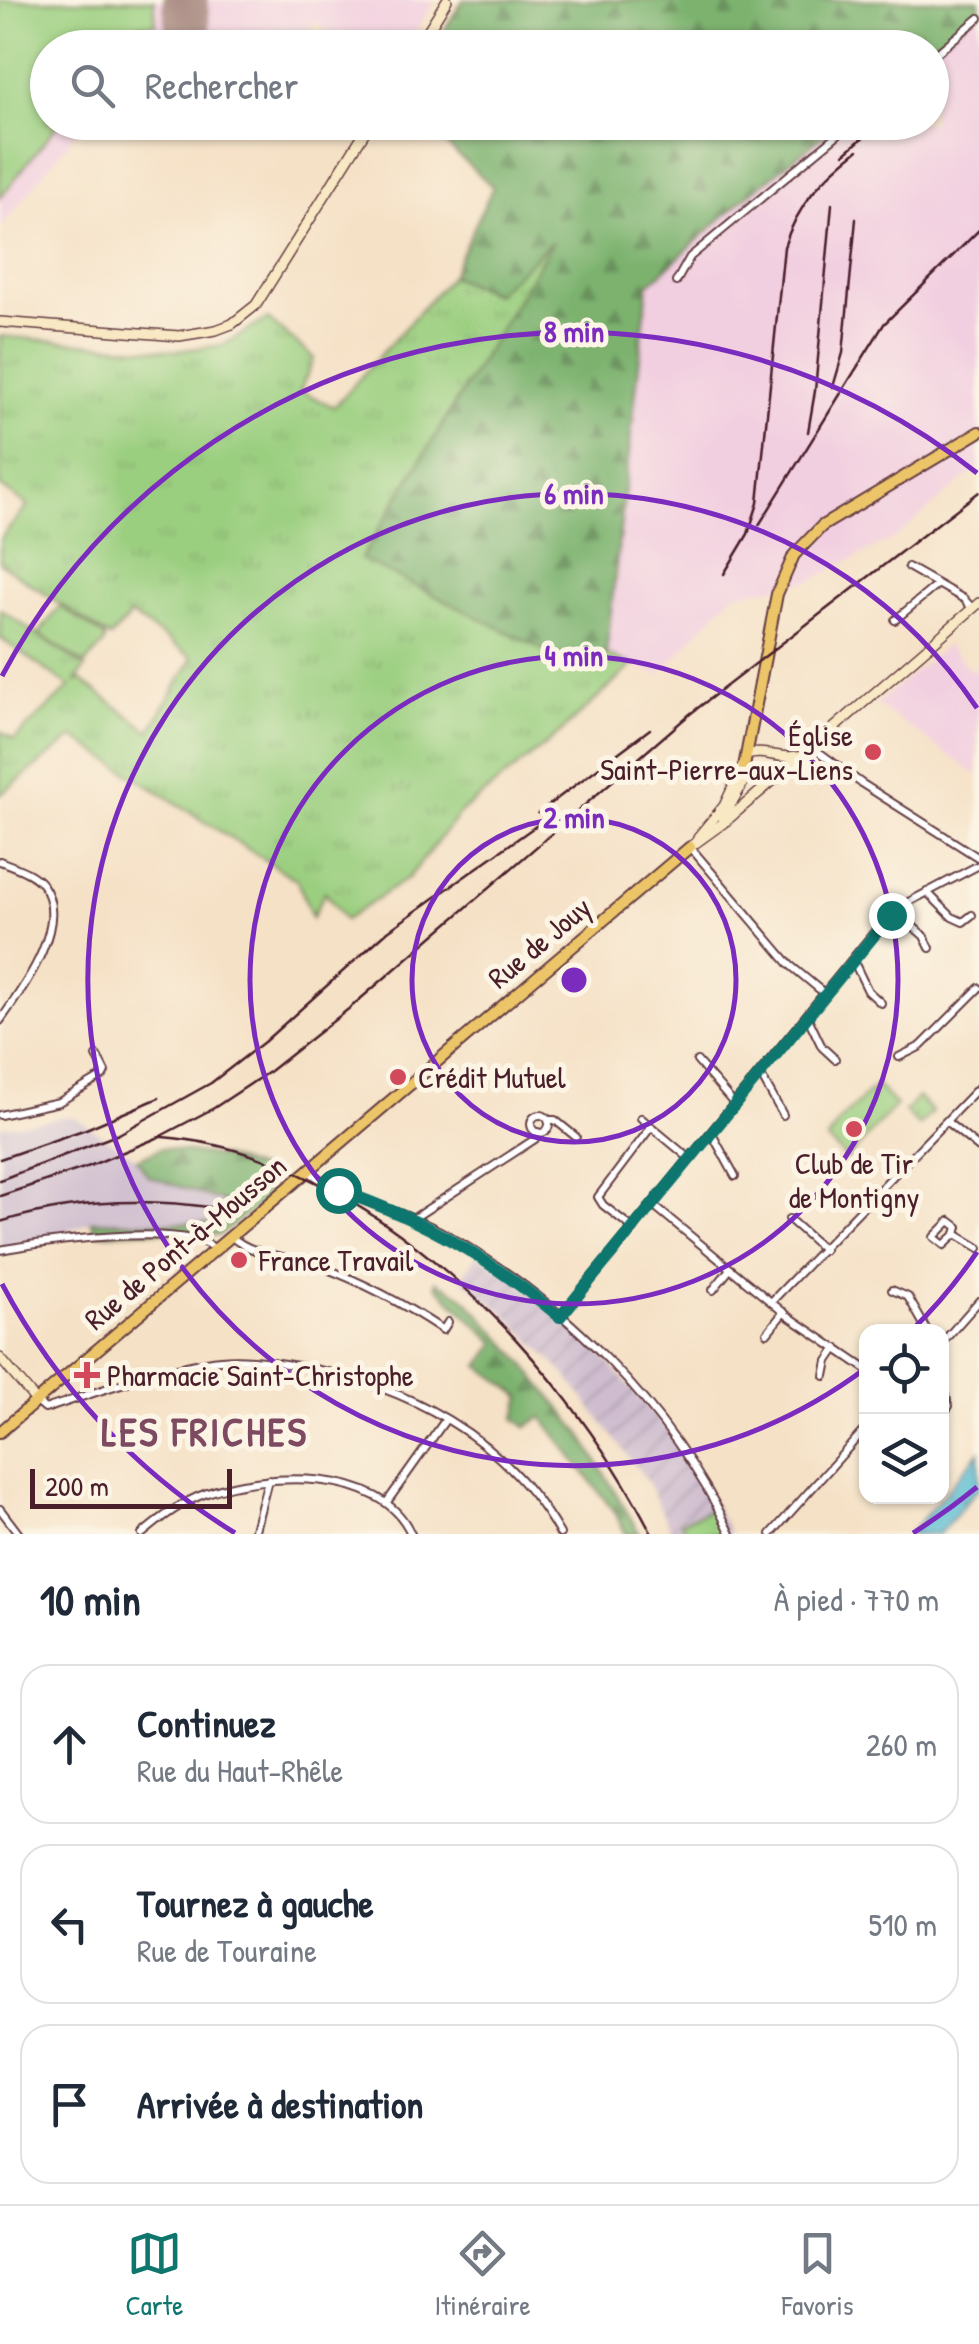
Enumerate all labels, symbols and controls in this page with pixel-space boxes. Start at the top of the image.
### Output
search box [30,30,949,140]
icon: search [65,58,120,113]
text: Rechercher [145,59,298,111]
text: 8 min [544,311,604,351]
text: 6 min [544,473,604,513]
text: 4 min [545,635,603,675]
place label: Église Saint-Pierre-aux-Liens [600,715,853,789]
marker: Église Saint-Pierre-aux-Liens [862,741,884,763]
text: 2 min [543,797,605,837]
street label: Rue de Jouy [479,887,599,997]
route end [869,893,915,939]
centre of rings [556,962,592,998]
place label: Crédit Mutuel [418,1057,566,1097]
marker: Crédit Mutuel [387,1066,409,1088]
marker: Club de Tir de Montigny [843,1118,865,1140]
place label: Club de Tir de Montigny [789,1143,919,1217]
street label: Rue de Pont-à-Mousson [76,1146,294,1338]
route start [316,1168,362,1214]
place label: France Travail [258,1240,413,1280]
marker: France Travail [228,1249,250,1271]
map controls [859,1324,949,1504]
button: locate [859,1324,949,1414]
place label: Pharmacie Saint-Christophe [107,1355,414,1395]
marker: Pharmacie Saint-Christophe [76,1364,98,1386]
district label: LES FRICHES [102,1404,308,1458]
button: layers [859,1414,949,1504]
scale bar [30,1464,232,1508]
text: 200 m [45,1467,109,1505]
text: 10 min [40,1571,141,1628]
text: À pied · 770 m [774,1578,939,1621]
text: Continuez [137,1697,276,1749]
icon: ahead [42,1717,97,1772]
text: 260 m [866,1723,937,1766]
text: Rue du Haut-Rhêle [137,1749,343,1792]
text: Tournez à gauche [137,1877,374,1929]
icon: left [42,1897,97,1952]
text: 510 m [868,1903,937,1946]
text: Rue de Touraine [137,1929,317,1972]
icon: arrive [42,2077,97,2132]
text: Arrivée à destination [137,2078,423,2130]
tab: Carte [126,2226,183,2324]
tab: Itinéraire [434,2226,531,2324]
tab: Favoris [782,2226,853,2324]

